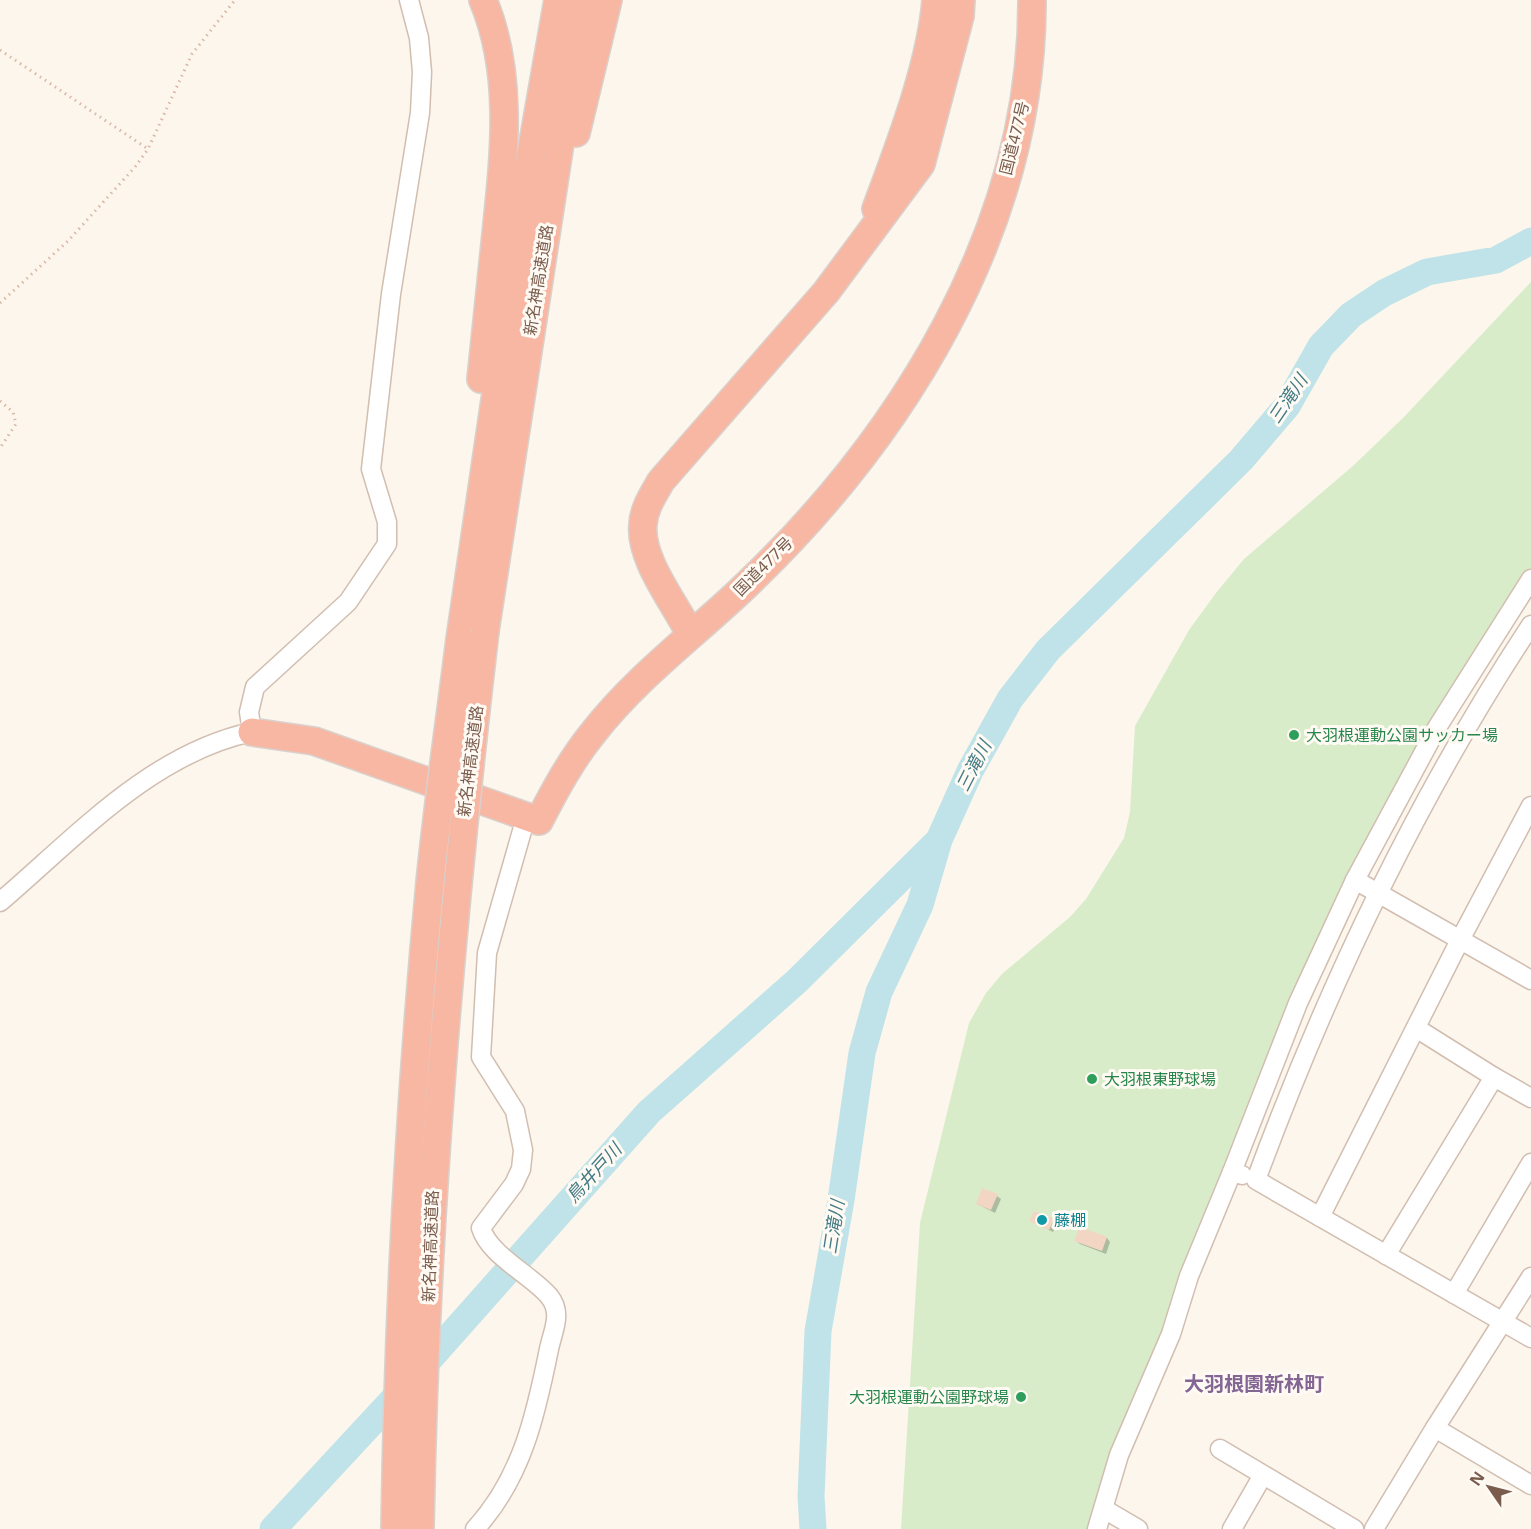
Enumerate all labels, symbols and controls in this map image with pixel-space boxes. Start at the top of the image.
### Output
street label: 国道477号 [994,99,1034,177]
street label: 新名神高速道路 [518,223,558,337]
water label: 三滝川 [1262,368,1313,428]
street label: 国道477号 [729,532,797,600]
street label: 新名神高速道路 [452,704,488,818]
place label: 大羽根運動公園サッカー場 [1306,724,1498,746]
marker: 大羽根運動公園サッカー場 [1287,728,1301,742]
water label: 三滝川 [950,734,997,795]
place label: 大羽根東野球場 [1104,1068,1216,1090]
marker: 大羽根東野球場 [1085,1072,1099,1086]
water label: 鳥井戸川 [560,1136,628,1207]
street label: 新名神高速道路 [417,1190,443,1302]
water label: 三滝川 [817,1196,849,1255]
place label: 藤棚 [1054,1209,1086,1231]
marker: 藤棚 [1035,1213,1049,1227]
district label: 大羽根園新林町 [1184,1370,1324,1397]
place label: 大羽根運動公園野球場 [849,1386,1009,1408]
marker: 大羽根運動公園野球場 [1014,1390,1028,1404]
north arrow [1459,1457,1519,1517]
text: N [1464,1467,1489,1490]

